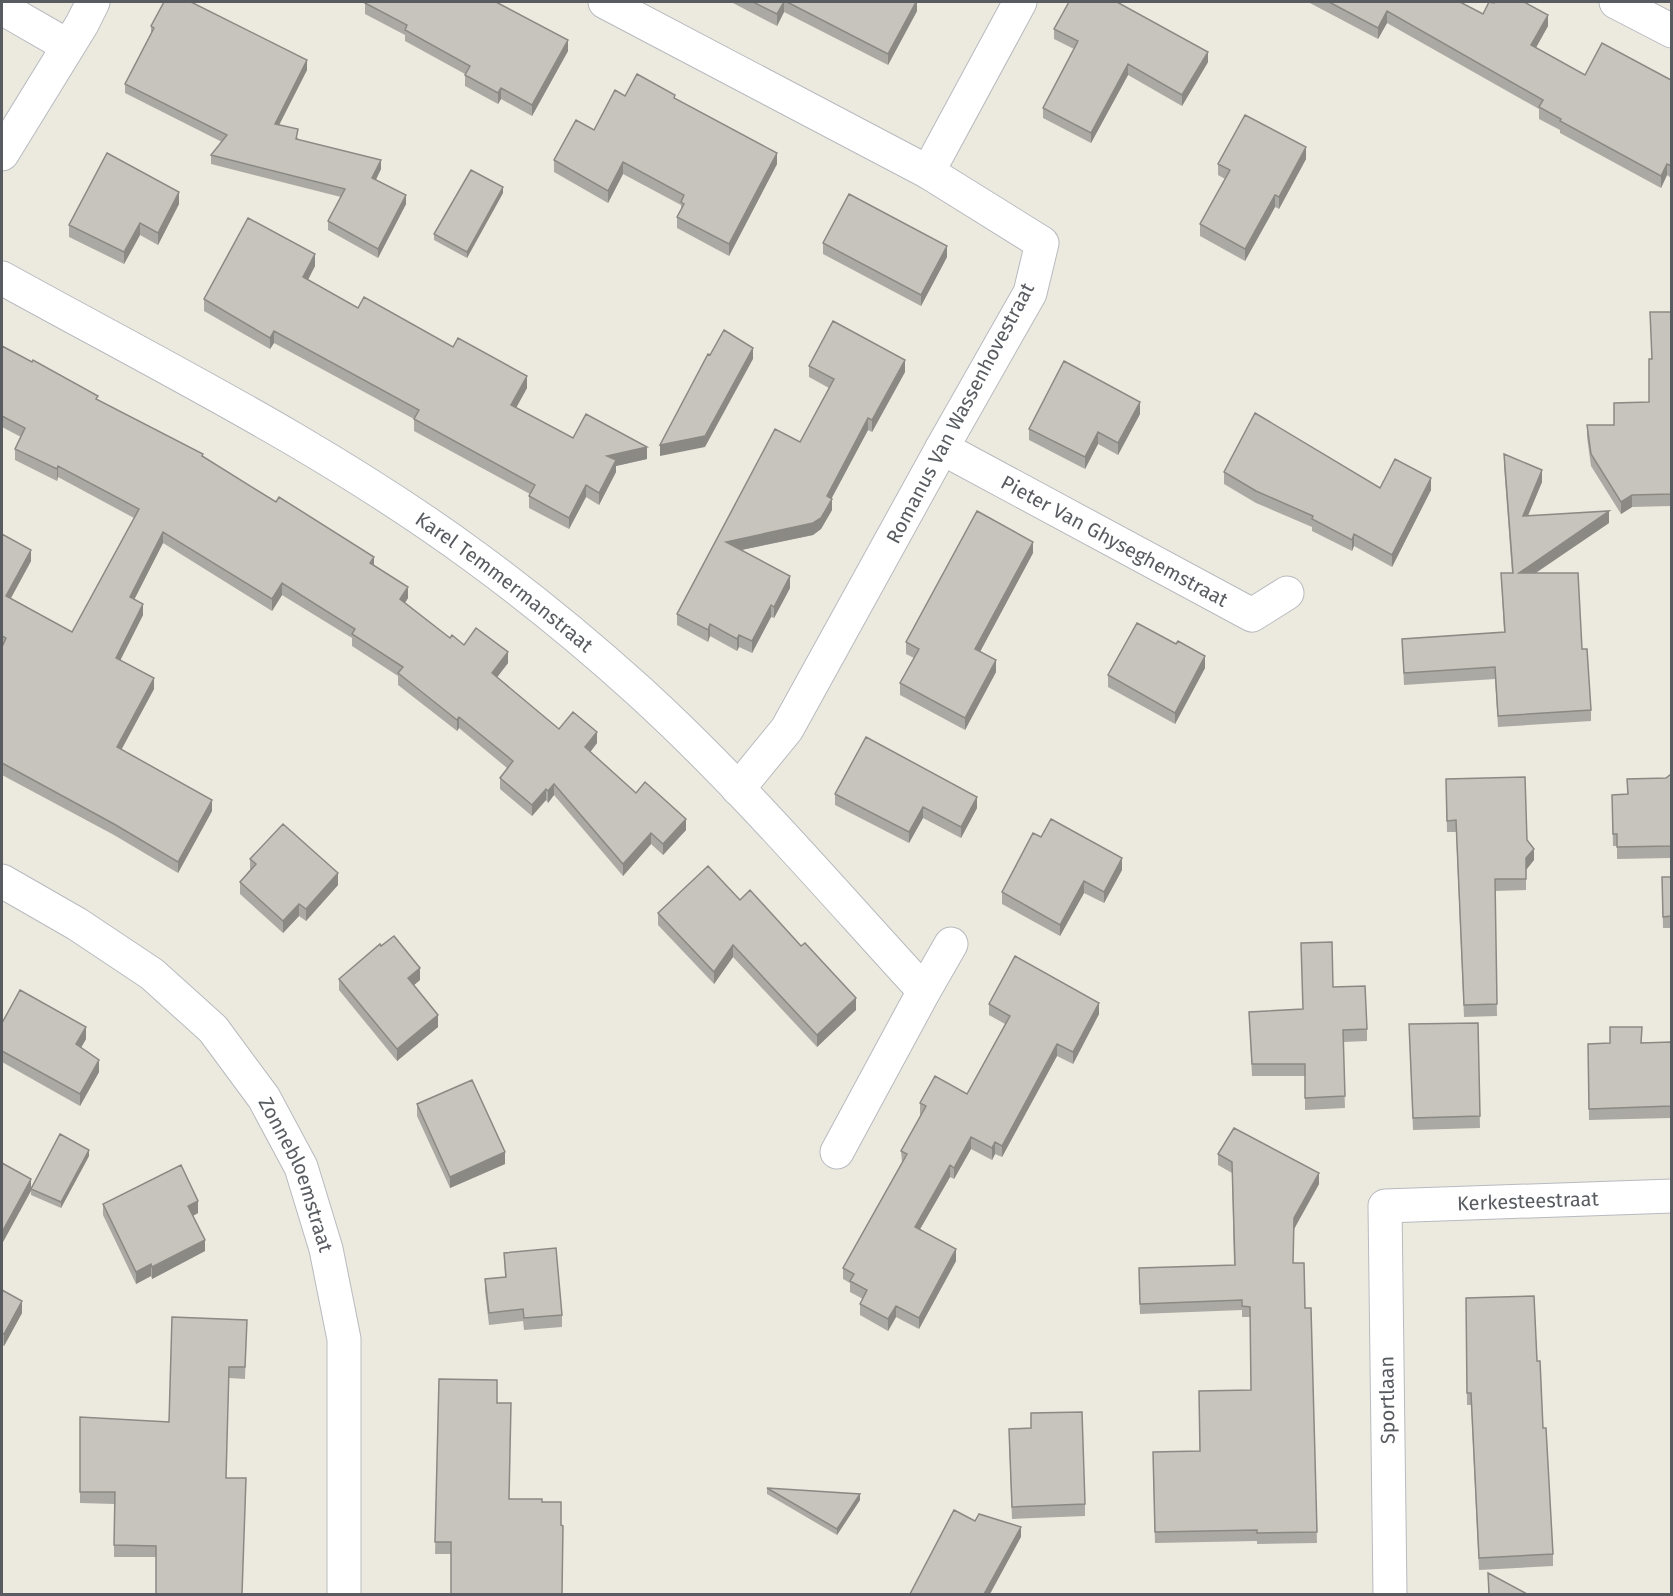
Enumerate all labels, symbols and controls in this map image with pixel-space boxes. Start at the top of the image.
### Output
street label: Romanus Van Wassenhovestraat [881,278,1039,547]
street label: Pieter Van Ghyseghemstraat [997,470,1233,612]
street label: Karel Temmermanstraat [411,507,599,658]
street label: Zonnebloemstraat [254,1093,338,1256]
street label: Kerkesteestraat [1457,1187,1600,1215]
street label: Sportlaan [1374,1356,1400,1444]

